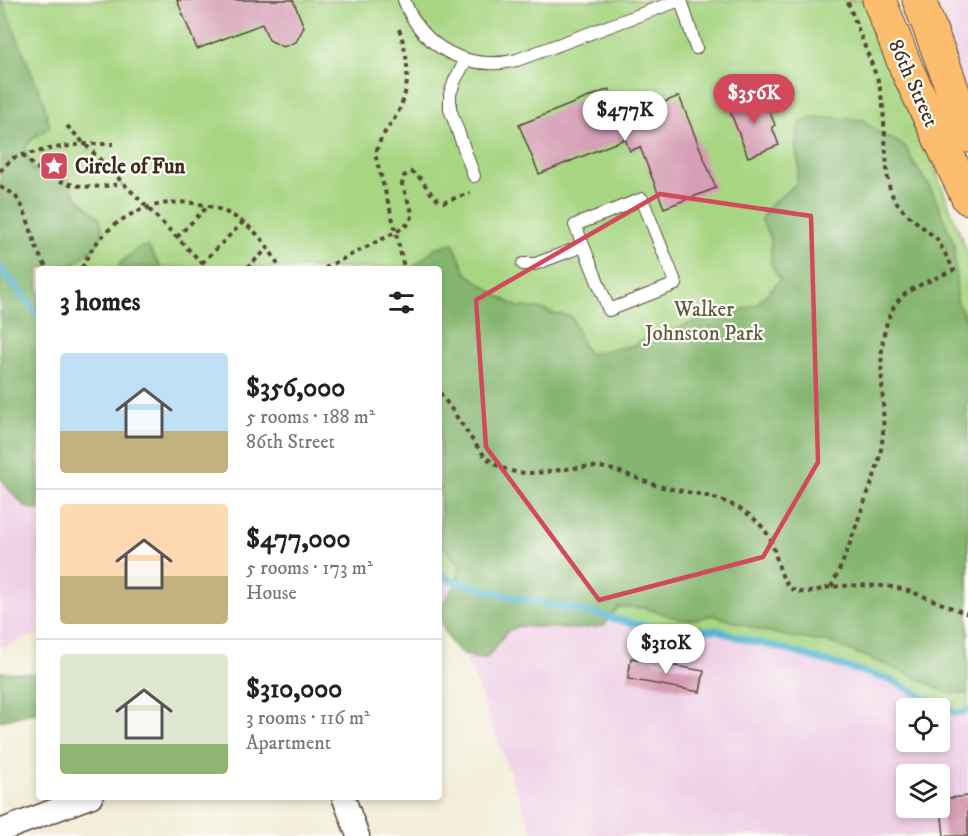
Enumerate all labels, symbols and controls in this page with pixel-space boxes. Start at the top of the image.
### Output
street label: 86th Street [882,35,944,132]
pin: $356K [712,74,796,125]
text: $356K [728,81,780,106]
pin: $477K [583,91,667,142]
text: $477K [597,98,653,123]
place icon: Circle of Fun [38,150,70,182]
place label: Circle of Fun [75,154,186,180]
text: 3 homes [60,286,140,319]
icon: filters [385,286,418,319]
park label: Walker Johnston Park [643,297,764,347]
text: $356,000 [246,372,345,405]
icon: home [108,377,180,449]
text: 5 rooms · 188 m² [246,405,375,430]
text: 86th Street [246,430,335,455]
text: $477,000 [246,523,351,556]
icon: home [108,528,180,600]
text: 5 rooms · 173 m² [246,556,373,581]
text: House [246,581,297,606]
pin: $310K [624,624,708,675]
text: $310K [641,631,691,656]
text: $310,000 [246,673,342,706]
icon: home [108,678,180,750]
map controls [896,698,950,818]
button: locate [896,698,950,752]
text: 3 rooms · 116 m² [246,706,370,731]
text: Apartment [246,731,331,756]
button: layers [896,764,950,818]

